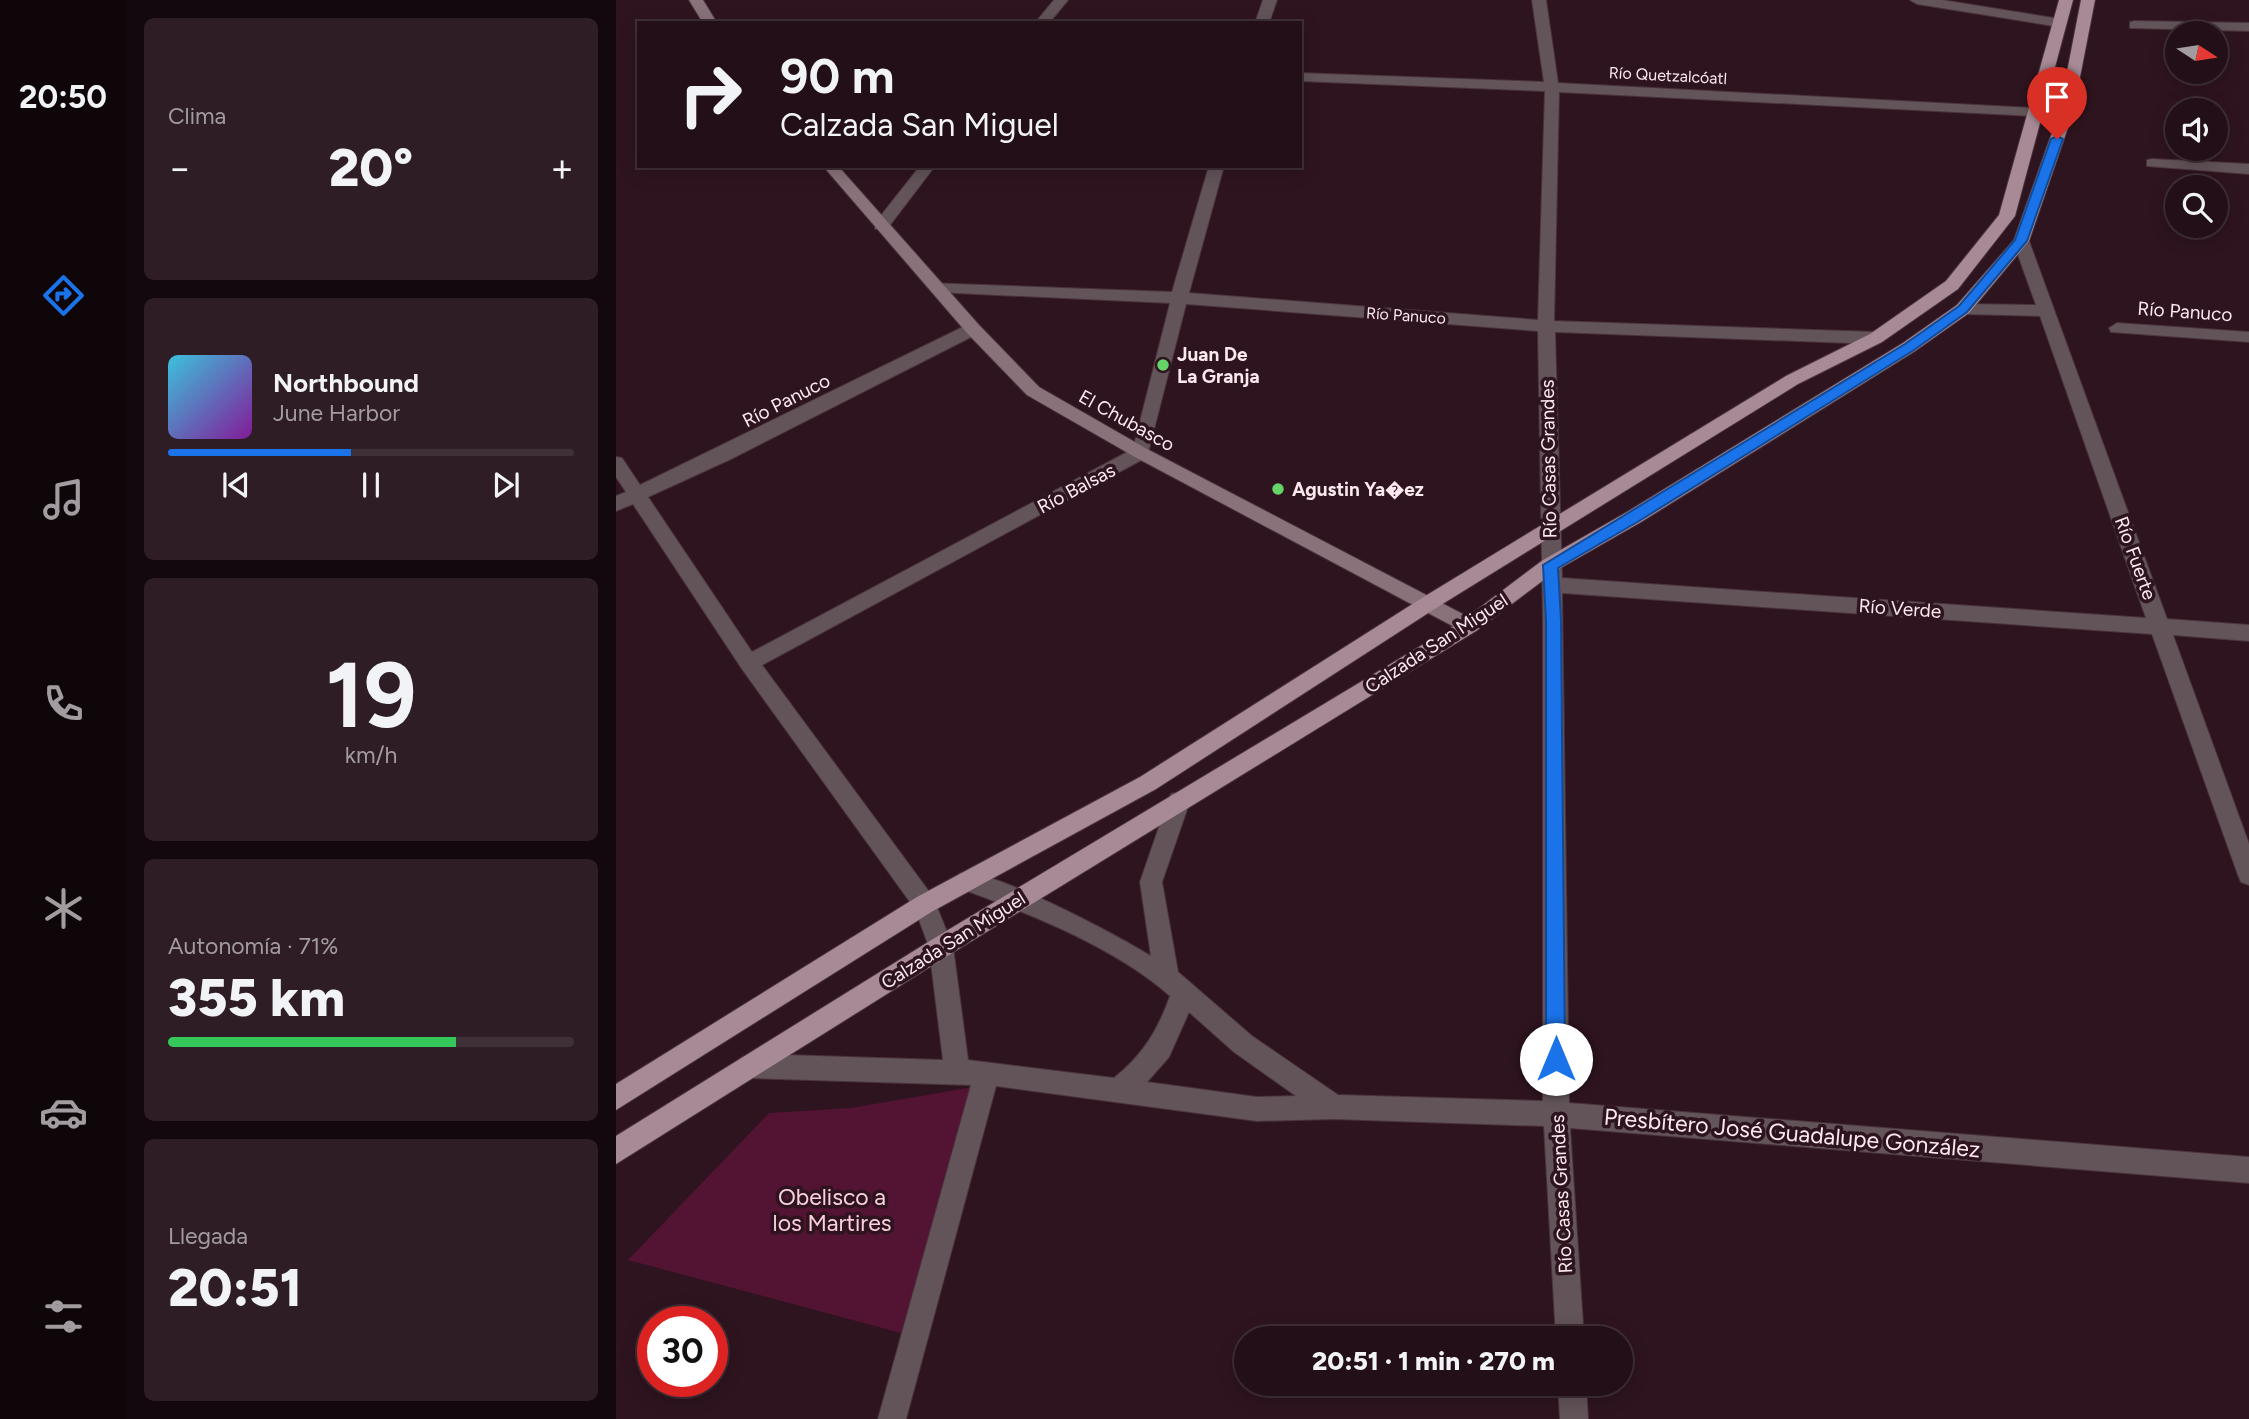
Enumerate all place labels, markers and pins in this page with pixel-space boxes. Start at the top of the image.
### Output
pin [2027,67,2087,139]
place label: Juan De La Granja [1177,343,1260,388]
marker: Juan De La Granja [1155,357,1171,373]
place label: Agustin Ya�ez [1292,478,1424,501]
marker: Agustin Ya�ez [1270,481,1286,497]

